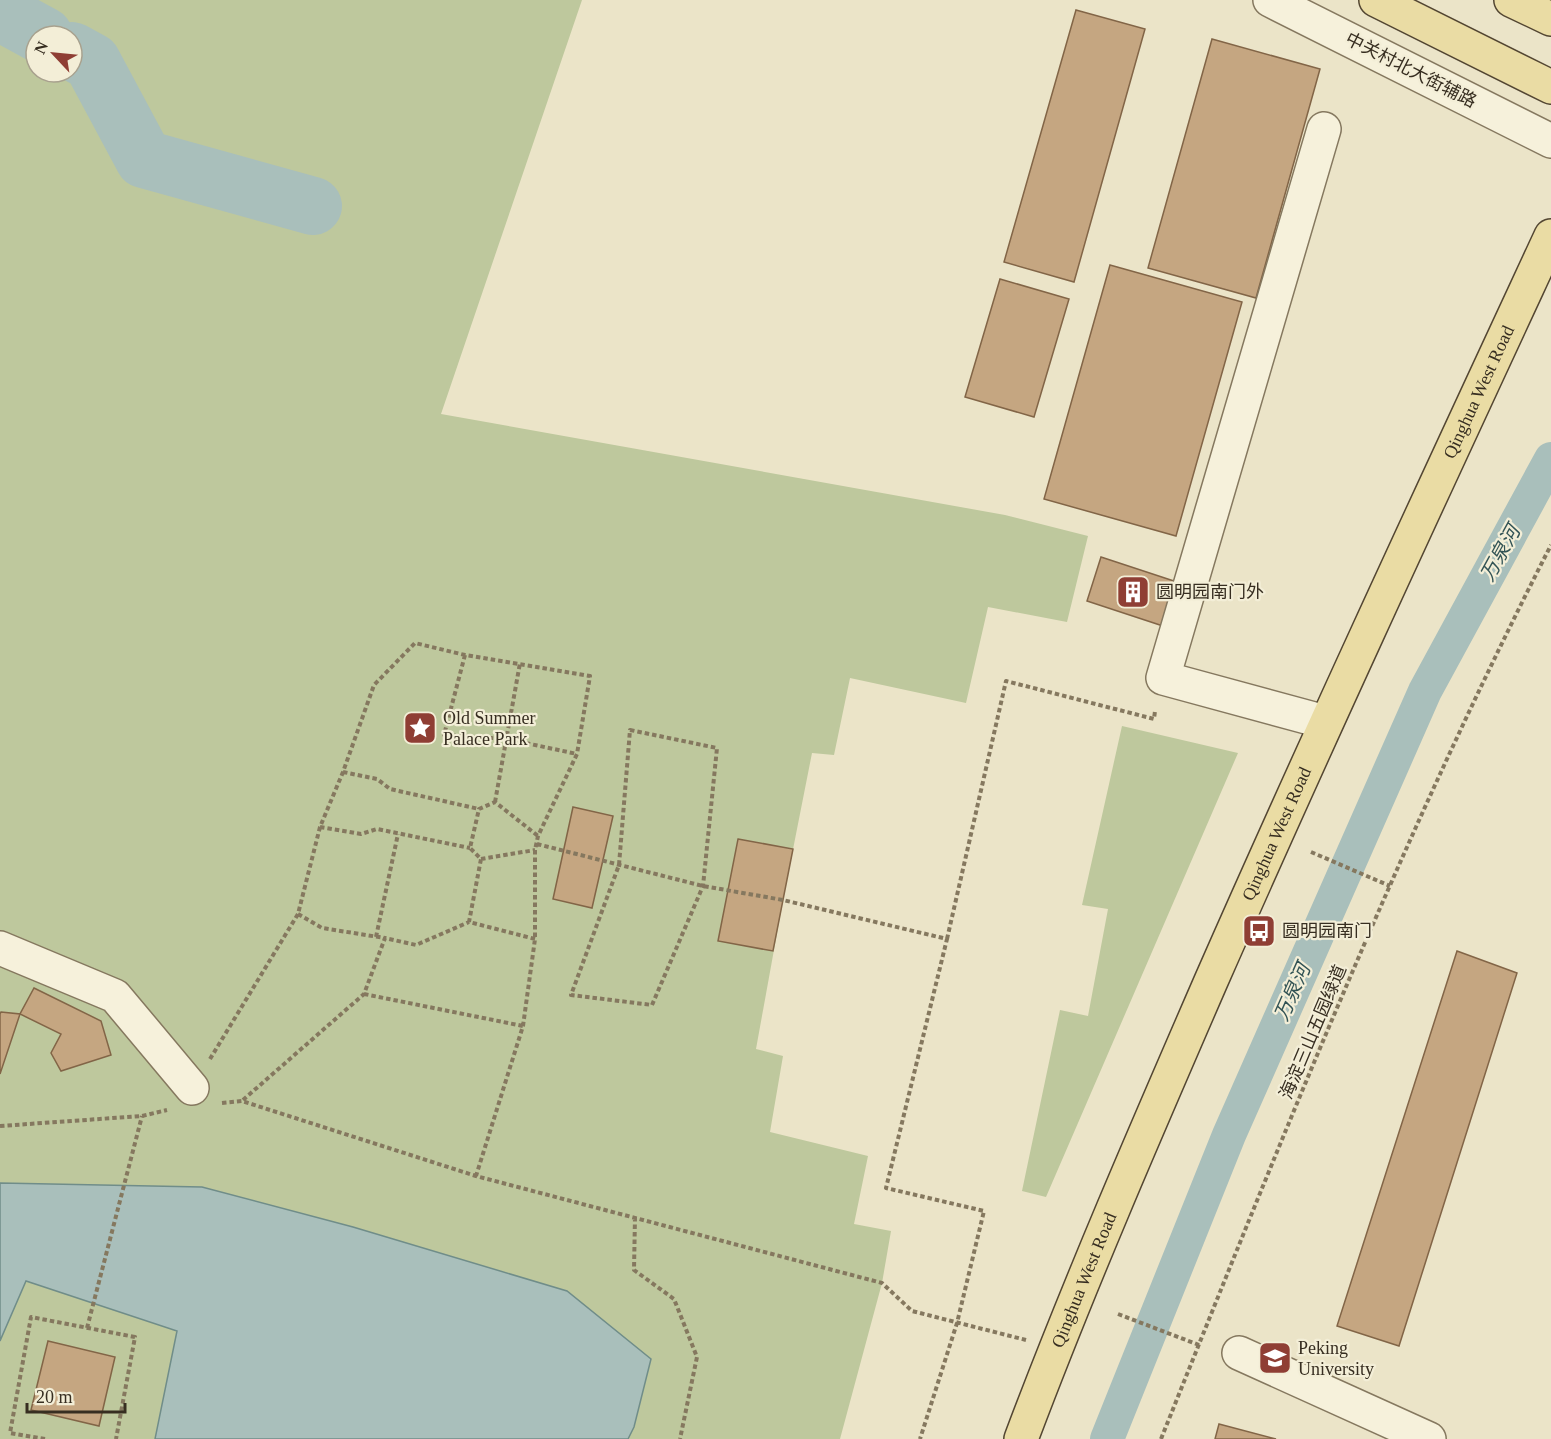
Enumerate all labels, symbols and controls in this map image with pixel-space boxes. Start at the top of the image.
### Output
north arrow [24,24,84,84]
street label: 中关村北大街辅路 [1342,28,1480,112]
text: N [31,38,51,57]
street label: Qinghua West Road [1439,322,1518,462]
water label: 万泉河 [1476,518,1526,585]
building icon: 圆明园南门外 [1115,574,1151,610]
place label: 圆明园南门外 [1156,582,1264,602]
place label: Old Summer Palace Park [443,708,536,749]
place icon: Old Summer Palace Park [402,710,438,746]
street label: Qinghua West Road [1238,764,1315,904]
bus stop icon: 圆明园南门 [1241,913,1277,949]
place label: 圆明园南门 [1282,921,1372,941]
water label: 万泉河 [1270,956,1316,1024]
street label: 海淀三山五园绿道 [1276,962,1350,1102]
street label: Qinghua West Road [1047,1209,1121,1351]
place label: Peking University [1298,1338,1374,1379]
school or university icon: Peking University [1257,1340,1293,1376]
scale bar [27,1376,124,1414]
text: 20 m [36,1387,73,1407]

